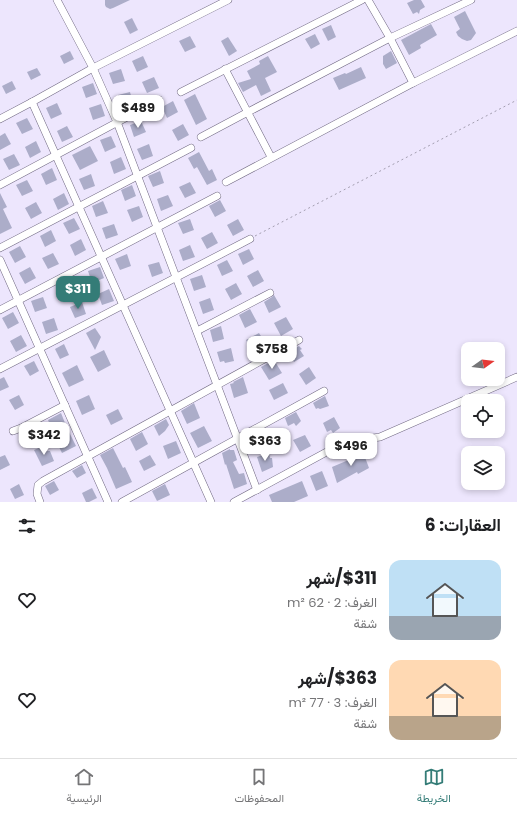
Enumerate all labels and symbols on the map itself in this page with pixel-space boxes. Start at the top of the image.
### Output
pin: $489 [114,95,162,129]
pin: $311 [54,276,102,310]
pin: $758 [248,336,296,370]
north arrow [461,342,505,386]
pin: $342 [20,422,68,456]
pin: $363 [241,428,289,462]
pin: $496 [327,433,375,467]

